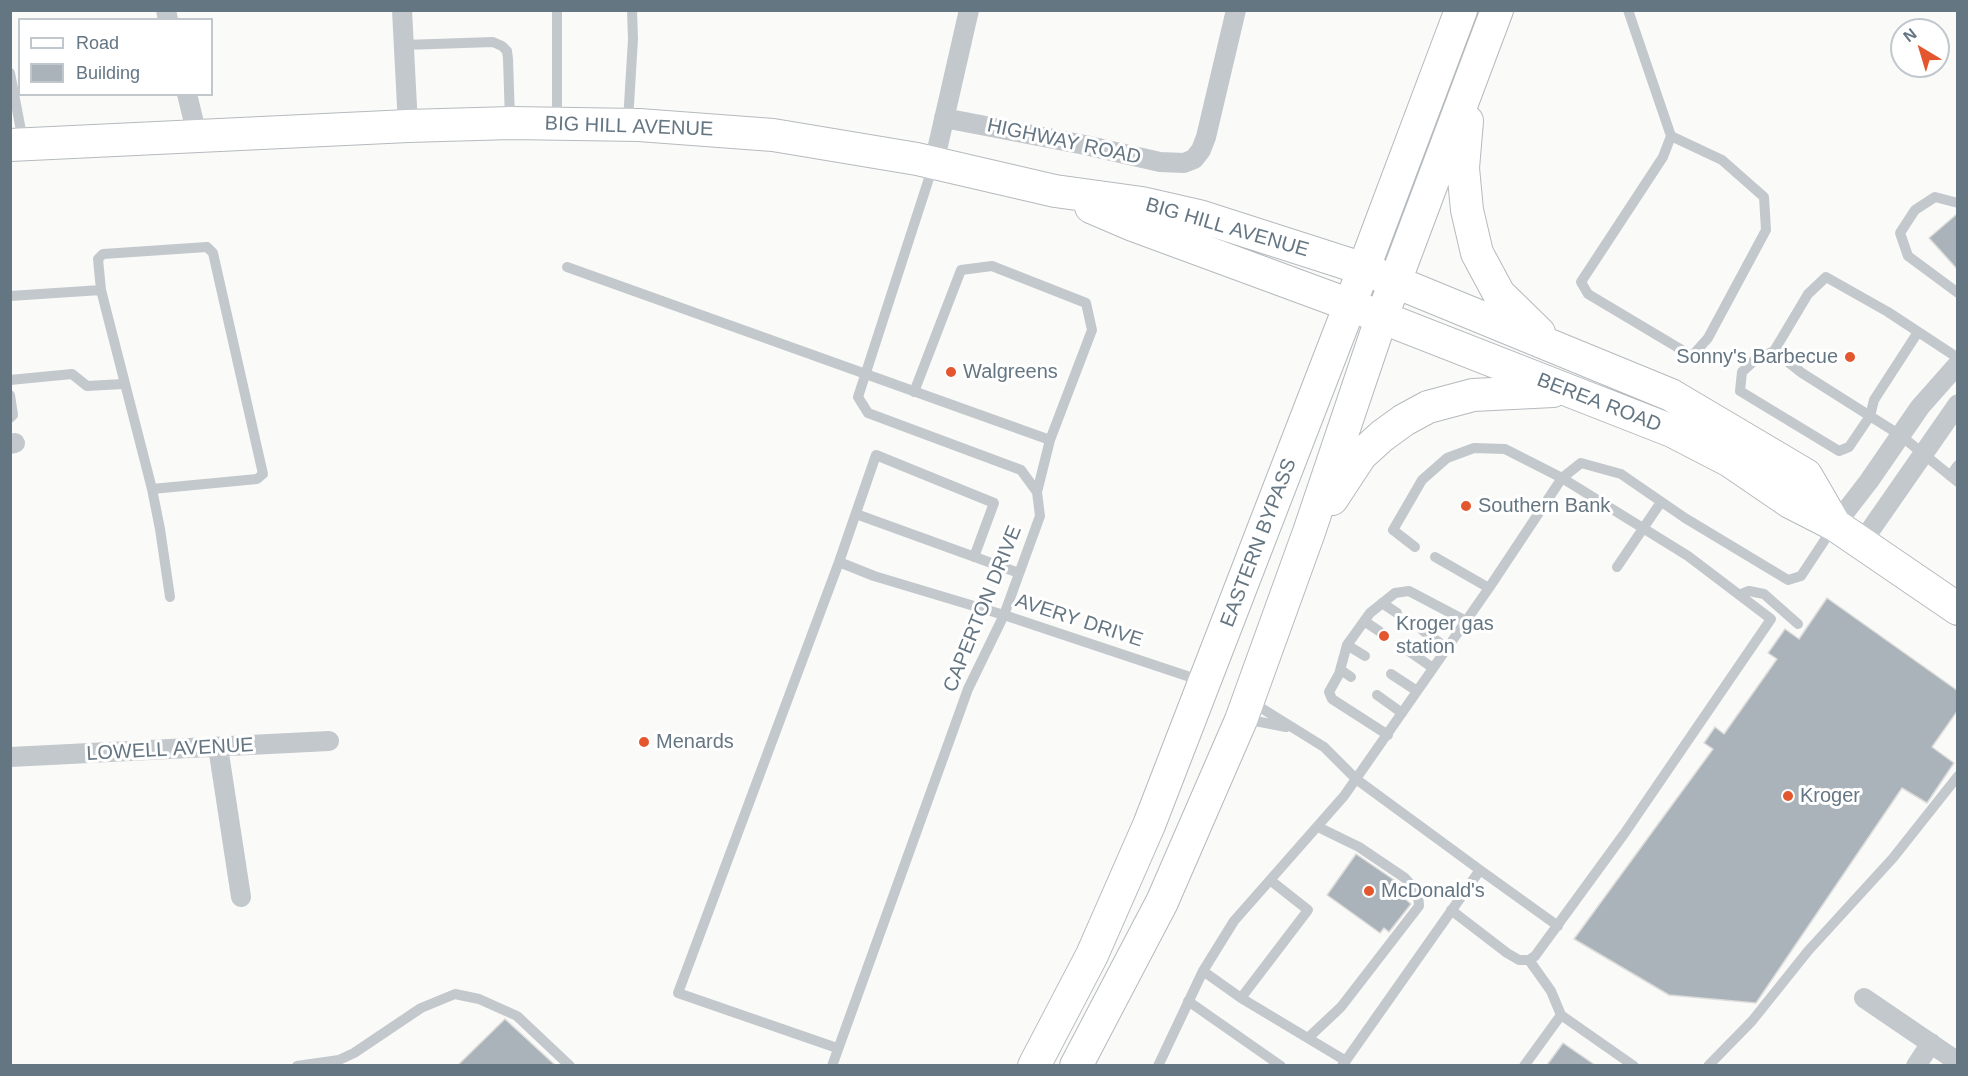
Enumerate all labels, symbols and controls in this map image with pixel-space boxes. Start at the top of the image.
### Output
legend [18,18,213,96]
north arrow [1890,18,1950,78]
text: N [1900,25,1920,45]
text: Road [76,33,119,53]
text: Building [76,63,140,83]
street label: BIG HILL AVENUE [544,112,714,142]
street label: HIGHWAY ROAD [985,114,1143,170]
street label: BIG HILL AVENUE [1143,193,1311,263]
place label: Sonny's Barbecue [1676,345,1838,369]
marker: Sonny's Barbecue [1843,350,1857,364]
place label: Walgreens [963,360,1058,384]
marker: Walgreens [944,365,958,379]
street label: BEREA ROAD [1533,368,1665,438]
street label: EASTERN BYPASS [1216,455,1302,631]
place label: Southern Bank [1478,494,1610,518]
marker: Southern Bank [1459,499,1473,513]
street label: CAPERTON DRIVE [939,522,1027,696]
street label: AVERY DRIVE [1012,589,1146,653]
place label: Kroger gas station [1396,612,1494,659]
marker: Kroger gas station [1377,629,1391,643]
place label: Menards [656,730,734,754]
street label: LOWELL AVENUE [86,734,254,766]
marker: Menards [637,735,651,749]
place label: Kroger [1800,784,1860,808]
marker: Kroger [1781,789,1795,803]
place label: McDonald's [1381,879,1485,903]
marker: McDonald's [1362,884,1376,898]

